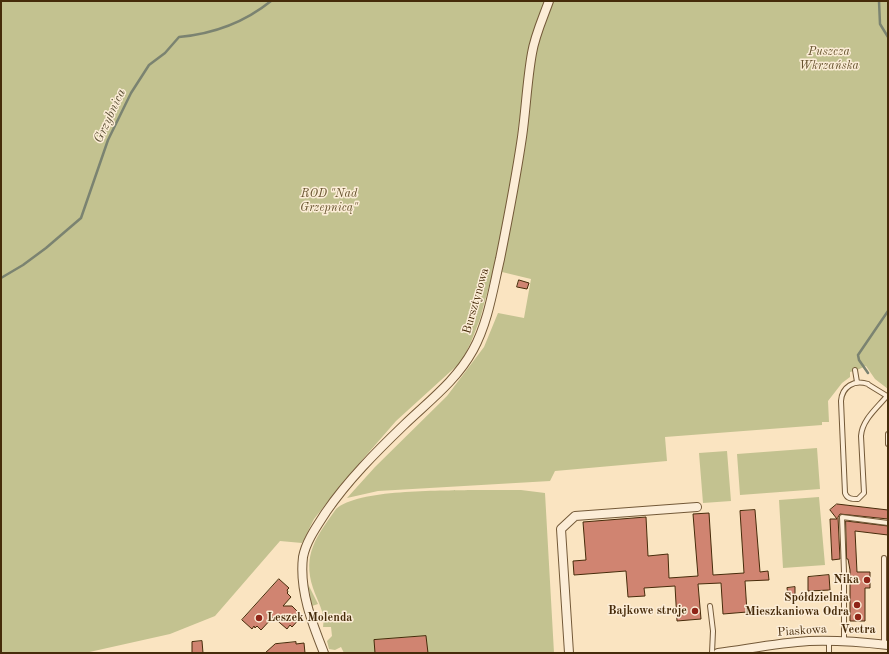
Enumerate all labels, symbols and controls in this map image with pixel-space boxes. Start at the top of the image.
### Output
park label: Puszcza Wkrzańska [799,45,859,73]
water label: Grzybnica [91,86,129,146]
park label: ROD "Nad Grzepnicą" [300,187,358,215]
street label: Bursztynowa [460,266,492,336]
place label: Nika [833,573,859,587]
marker: Nika [862,575,872,585]
place label: Spółdzielnia Mieszkaniowa Odra [745,591,849,619]
marker: Spółdzielnia Mieszkaniowa Odra [852,600,862,610]
place label: Bajkowe stroje [608,604,687,618]
marker: Bajkowe stroje [690,606,700,616]
place label: Leszek Molenda [267,611,352,625]
marker: Vectra [853,612,863,622]
marker: Leszek Molenda [254,613,264,623]
street label: Piaskowa [777,622,827,640]
place label: Vectra [840,623,876,637]

